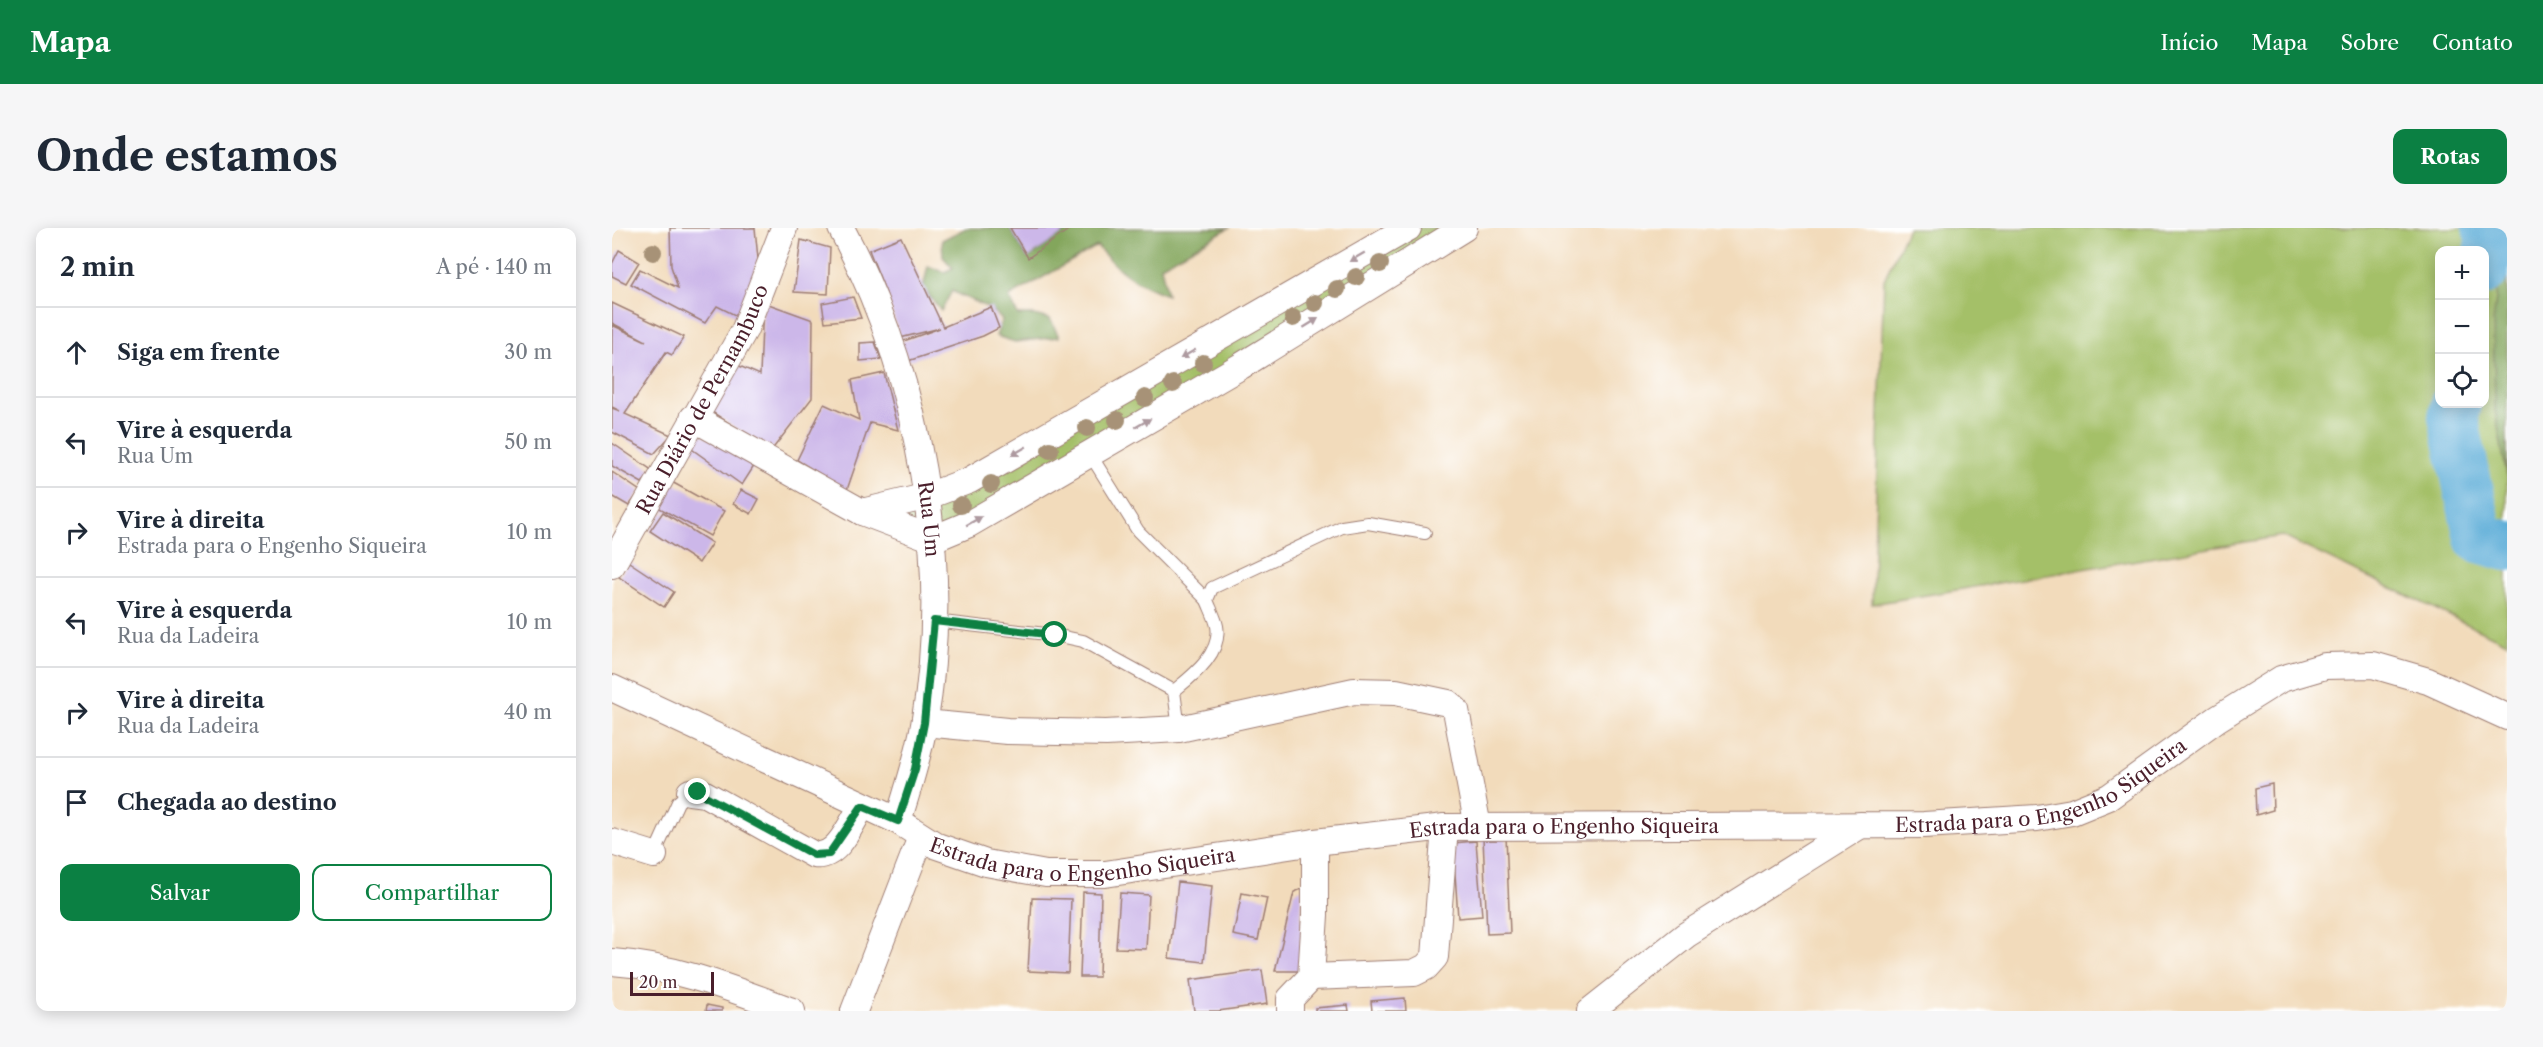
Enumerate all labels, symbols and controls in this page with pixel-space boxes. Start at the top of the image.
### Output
text: Mapa [30,25,111,59]
text: Início [2161,30,2218,55]
text: Mapa [2251,30,2308,55]
text: Sobre [2341,30,2399,55]
text: Contato [2432,30,2513,55]
button: Rotas [2393,129,2507,184]
text: Onde estamos [36,130,338,182]
map controls [2435,246,2489,408]
button: + [2435,246,2489,300]
text: 2 min [60,251,135,283]
one-way arrow [1348,252,1365,262]
text: A pé · 140 m [436,255,552,279]
street label: Rua Diário de Pernambuco [631,281,773,518]
button: − [2435,300,2489,354]
one-way arrow [1302,318,1319,329]
icon: ahead [60,336,93,369]
text: Siga em frente [117,339,280,366]
text: 30 m [504,340,552,364]
one-way arrow [1179,349,1196,359]
button: locate [2435,354,2489,408]
text: Vire à esquerda [117,417,292,444]
one-way arrow [1135,418,1152,428]
icon: left [60,426,93,459]
text: 50 m [505,430,552,454]
text: Rua Um [117,444,193,468]
one-way arrow [1011,446,1027,457]
street label: Rua Um [913,480,945,558]
text: Vire à direita [117,507,264,534]
icon: right [60,516,93,549]
one-way arrow [966,516,983,526]
text: 10 m [507,520,552,544]
text: Estrada para o Engenho Siqueira [117,534,427,558]
text: Vire à esquerda [117,597,292,624]
icon: left [60,606,93,639]
text: 10 m [507,610,552,634]
route start [1041,621,1067,647]
text: Rua da Ladeira [117,624,259,648]
text: Vire à direita [117,687,264,714]
icon: right [60,696,93,729]
text: 40 m [504,700,552,724]
text: Rua da Ladeira [117,714,259,738]
street label: Estrada para o Engenho Siqueira [1895,733,2191,837]
route end [684,778,710,804]
icon: arrive [60,786,93,819]
text: Chegada ao destino [117,789,337,816]
street label: Estrada para o Engenho Siqueira [1408,814,1720,843]
street label: Estrada para o Engenho Siqueira [927,832,1237,886]
button: Salvar [60,864,300,921]
button: Compartilhar [312,864,552,921]
scale bar [630,969,714,996]
text: 20 m [639,972,678,992]

